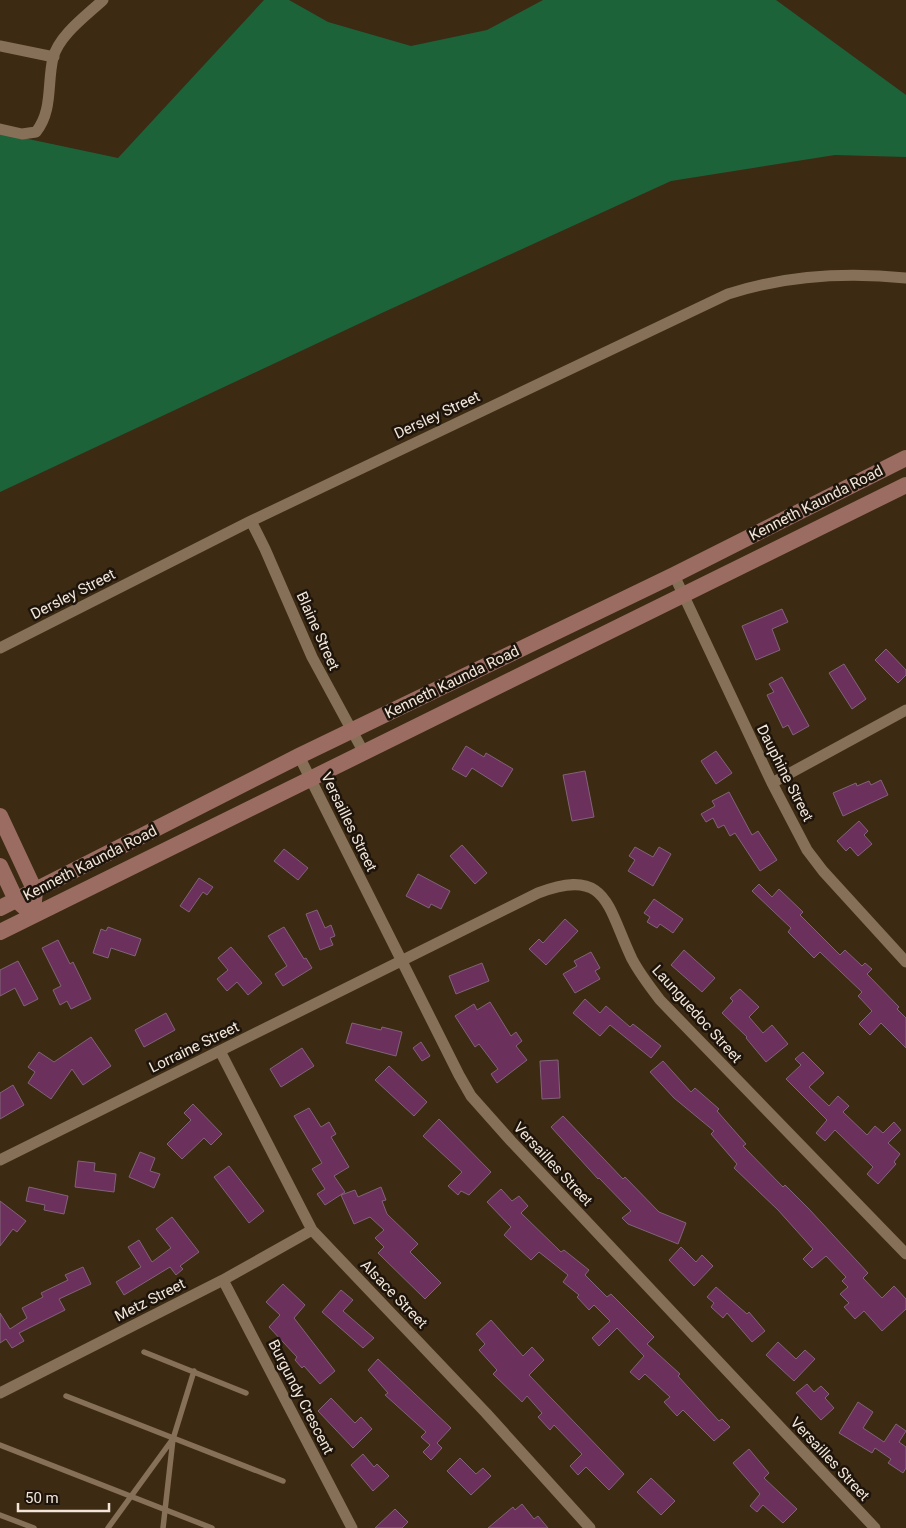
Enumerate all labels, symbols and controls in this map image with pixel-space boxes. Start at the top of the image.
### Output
street label: Dersley Street [391,387,483,443]
street label: Kenneth Kaunda Road [746,462,886,544]
street label: Dersley Street [28,565,118,623]
street label: Blaine Street [293,589,343,673]
street label: Kenneth Kaunda Road [382,642,522,722]
street label: Dauphine Street [753,722,817,824]
street label: Versailles Street [317,769,381,875]
street label: Kenneth Kaunda Road [20,822,160,904]
street label: Launguedoc Street [648,961,746,1067]
street label: Lorraine Street [146,1017,242,1077]
street label: Versailles Street [510,1118,597,1210]
street label: Alsace Street [357,1256,431,1332]
street label: Metz Street [112,1275,188,1325]
street label: Burgundy Crescent [264,1337,338,1457]
street label: Versailles Street [787,1413,874,1505]
scale bar [18,1480,109,1512]
text: 50 m [25,1489,59,1507]

